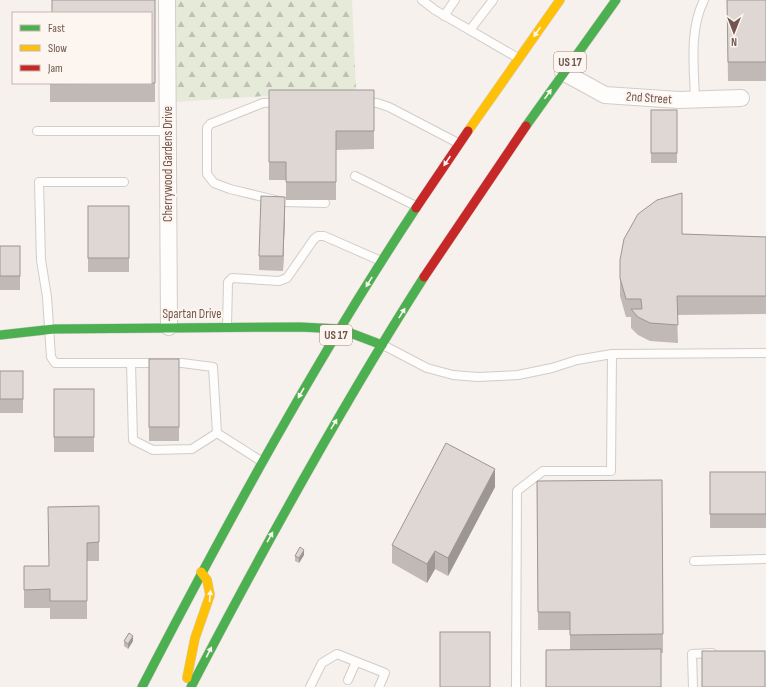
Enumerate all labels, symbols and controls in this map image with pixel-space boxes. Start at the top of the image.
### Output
legend [12,12,152,84]
north arrow [714,12,754,52]
text: Fast [48,21,65,36]
one-way arrow [533,26,541,37]
text: N [731,35,737,48]
text: Slow [48,41,67,56]
road number: US 17 [554,52,586,72]
text: Jam [47,61,63,76]
one-way arrow [544,88,552,99]
street label: 2nd Street [626,88,672,108]
street label: Cherrywood Gardens Drive [160,106,176,222]
one-way arrow [443,156,451,166]
one-way arrow [365,277,373,287]
street label: Spartan Drive [162,306,222,322]
one-way arrow [398,307,405,319]
road number: US 17 [320,325,352,345]
one-way arrow [297,387,304,399]
one-way arrow [331,418,338,430]
one-way arrow [266,531,273,543]
one-way arrow [206,590,213,602]
one-way arrow [206,647,212,658]

